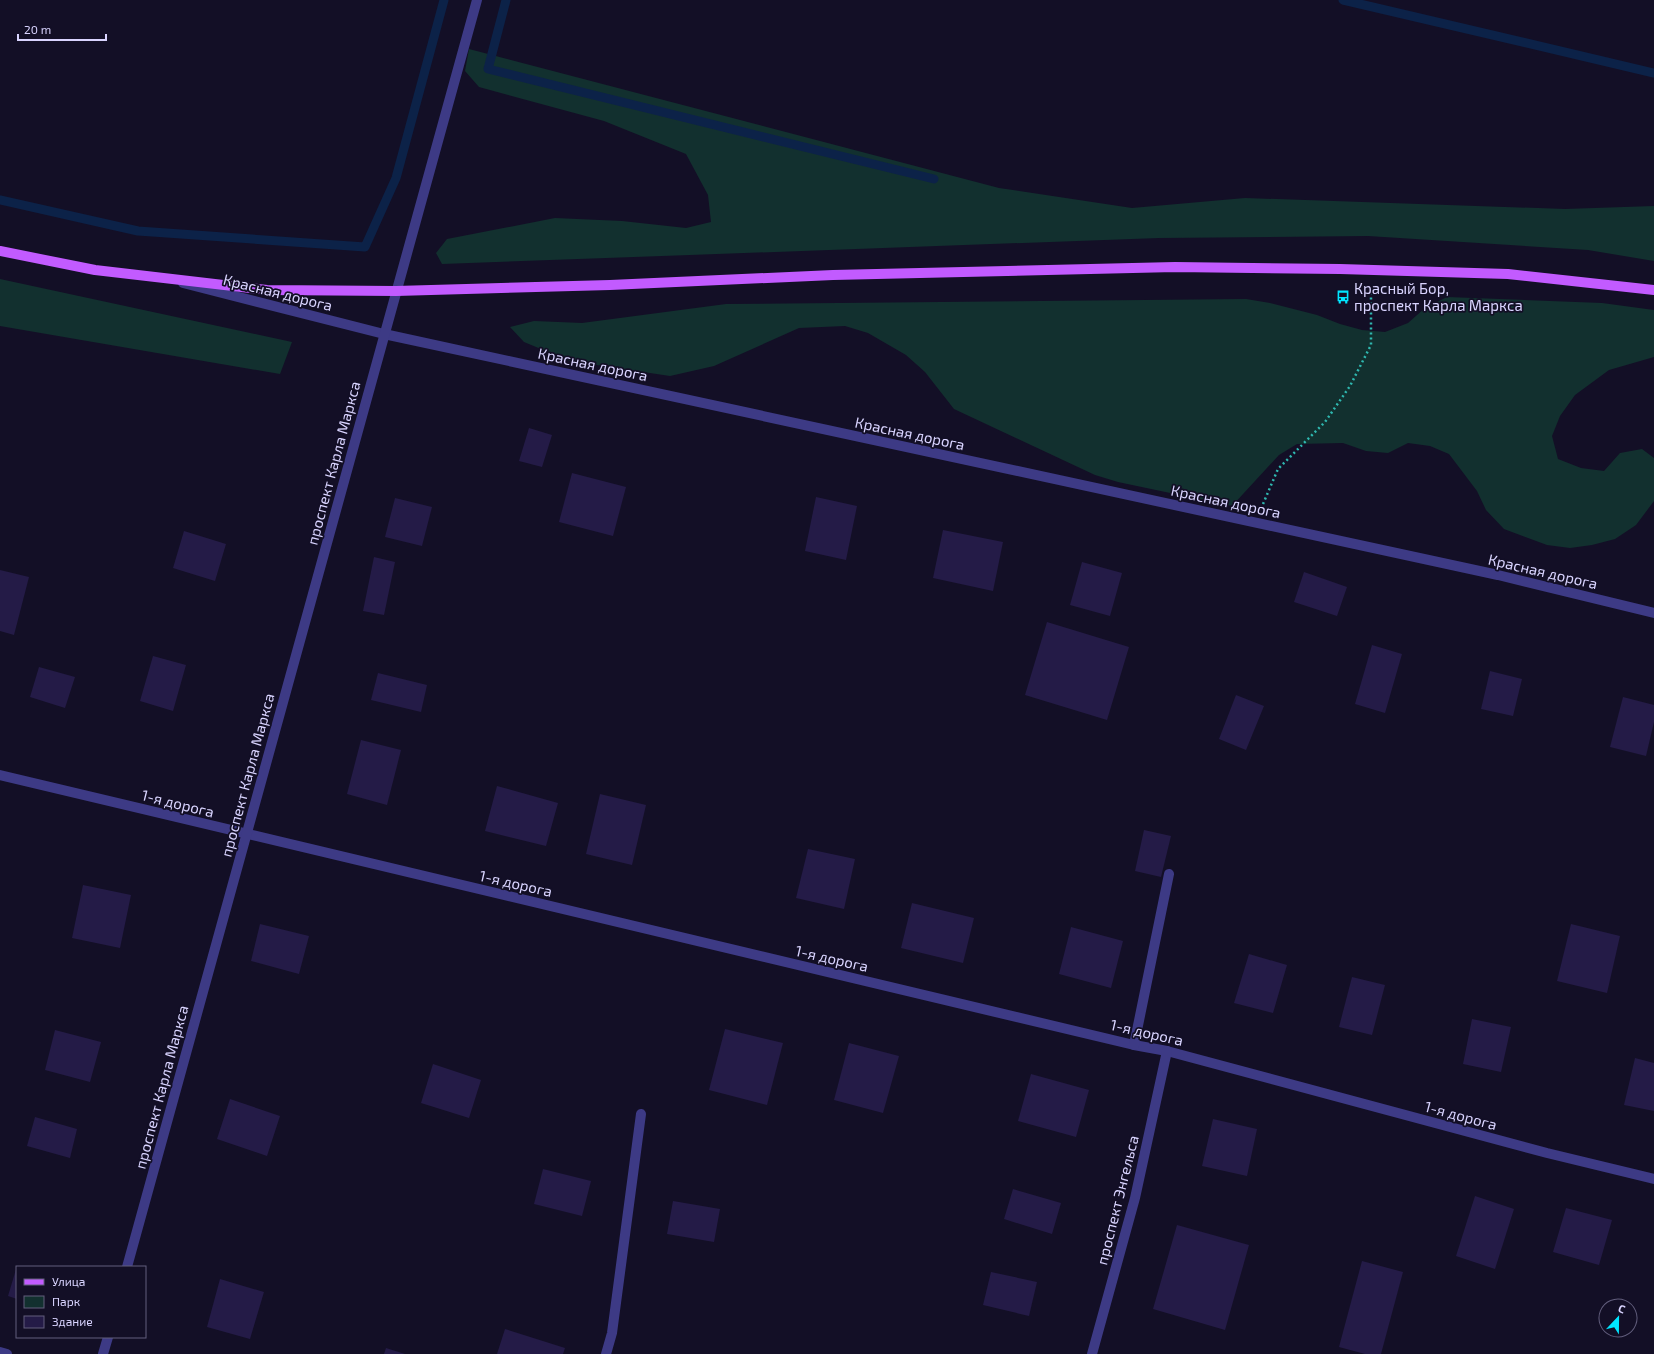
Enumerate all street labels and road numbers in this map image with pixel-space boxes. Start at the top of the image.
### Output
street label: Красная дорога [222,270,334,314]
street label: Красная дорога [536,344,650,384]
street label: проспект Карла Маркса [302,379,364,547]
street label: Красная дорога [853,413,967,453]
street label: Красная дорога [1169,481,1283,521]
street label: Красная дорога [1487,550,1599,592]
street label: проспект Карла Маркса [216,691,278,859]
street label: 1-я дорога [140,785,216,821]
street label: 1-я дорога [478,866,554,900]
street label: 1-я дорога [794,941,870,975]
street label: проспект Карла Маркса [130,1003,192,1171]
street label: 1-я дорога [1109,1015,1185,1049]
street label: 1-я дорога [1423,1097,1499,1133]
street label: проспект Энгельса [1092,1133,1142,1267]

